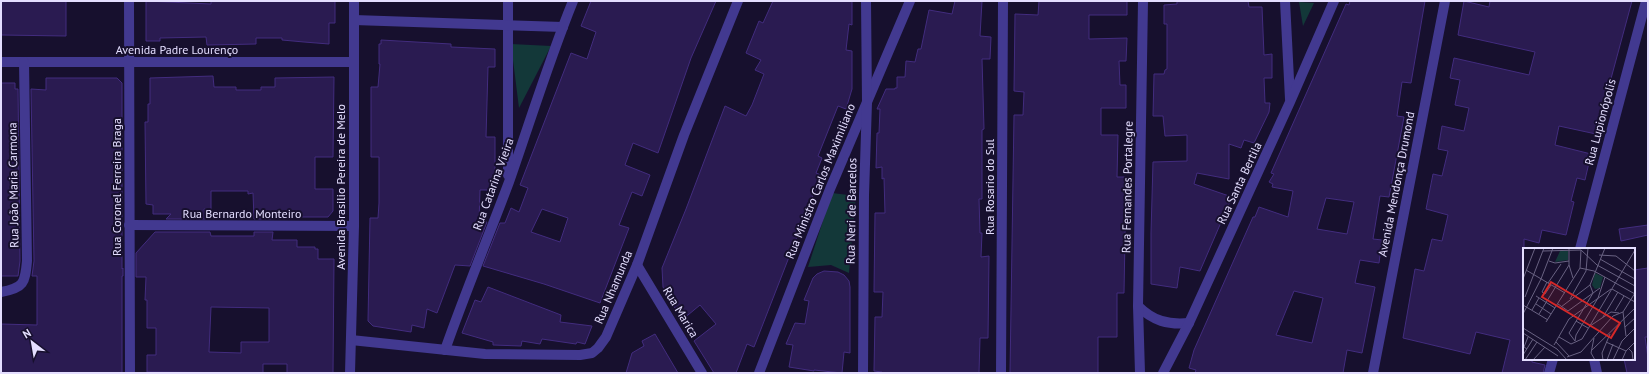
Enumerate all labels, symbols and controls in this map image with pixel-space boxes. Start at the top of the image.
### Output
street label: Avenida Padre Lourenço [116,42,238,57]
street label: Rua Lupionópolis [1581,77,1619,167]
street label: Rua Ministro Carlos Maximiliano [782,101,858,261]
street label: Avenida Brasilio Pereira de Melo [333,104,348,270]
street label: Avenida Mendonça Drumond [1375,110,1417,258]
street label: Rua Coronel Ferreira Braga [109,118,124,256]
street label: Rua Fernandes Portalegre [1118,121,1136,253]
street label: Rua João Maria Carmona [4,122,22,248]
street label: Rua Catarina Vieira [469,136,517,232]
street label: Rua Rosario do Sul [982,138,997,235]
street label: Rua Santa Bertila [1213,139,1265,227]
street label: Rua Neri de Barcelos [843,158,859,264]
street label: Rua Bernardo Monteiro [183,206,301,221]
street label: Rua Nhamunda [591,248,635,326]
inset map [1523,248,1635,360]
street label: Rua Marica [660,284,702,340]
north arrow [12,322,52,362]
text: N [20,326,34,341]

